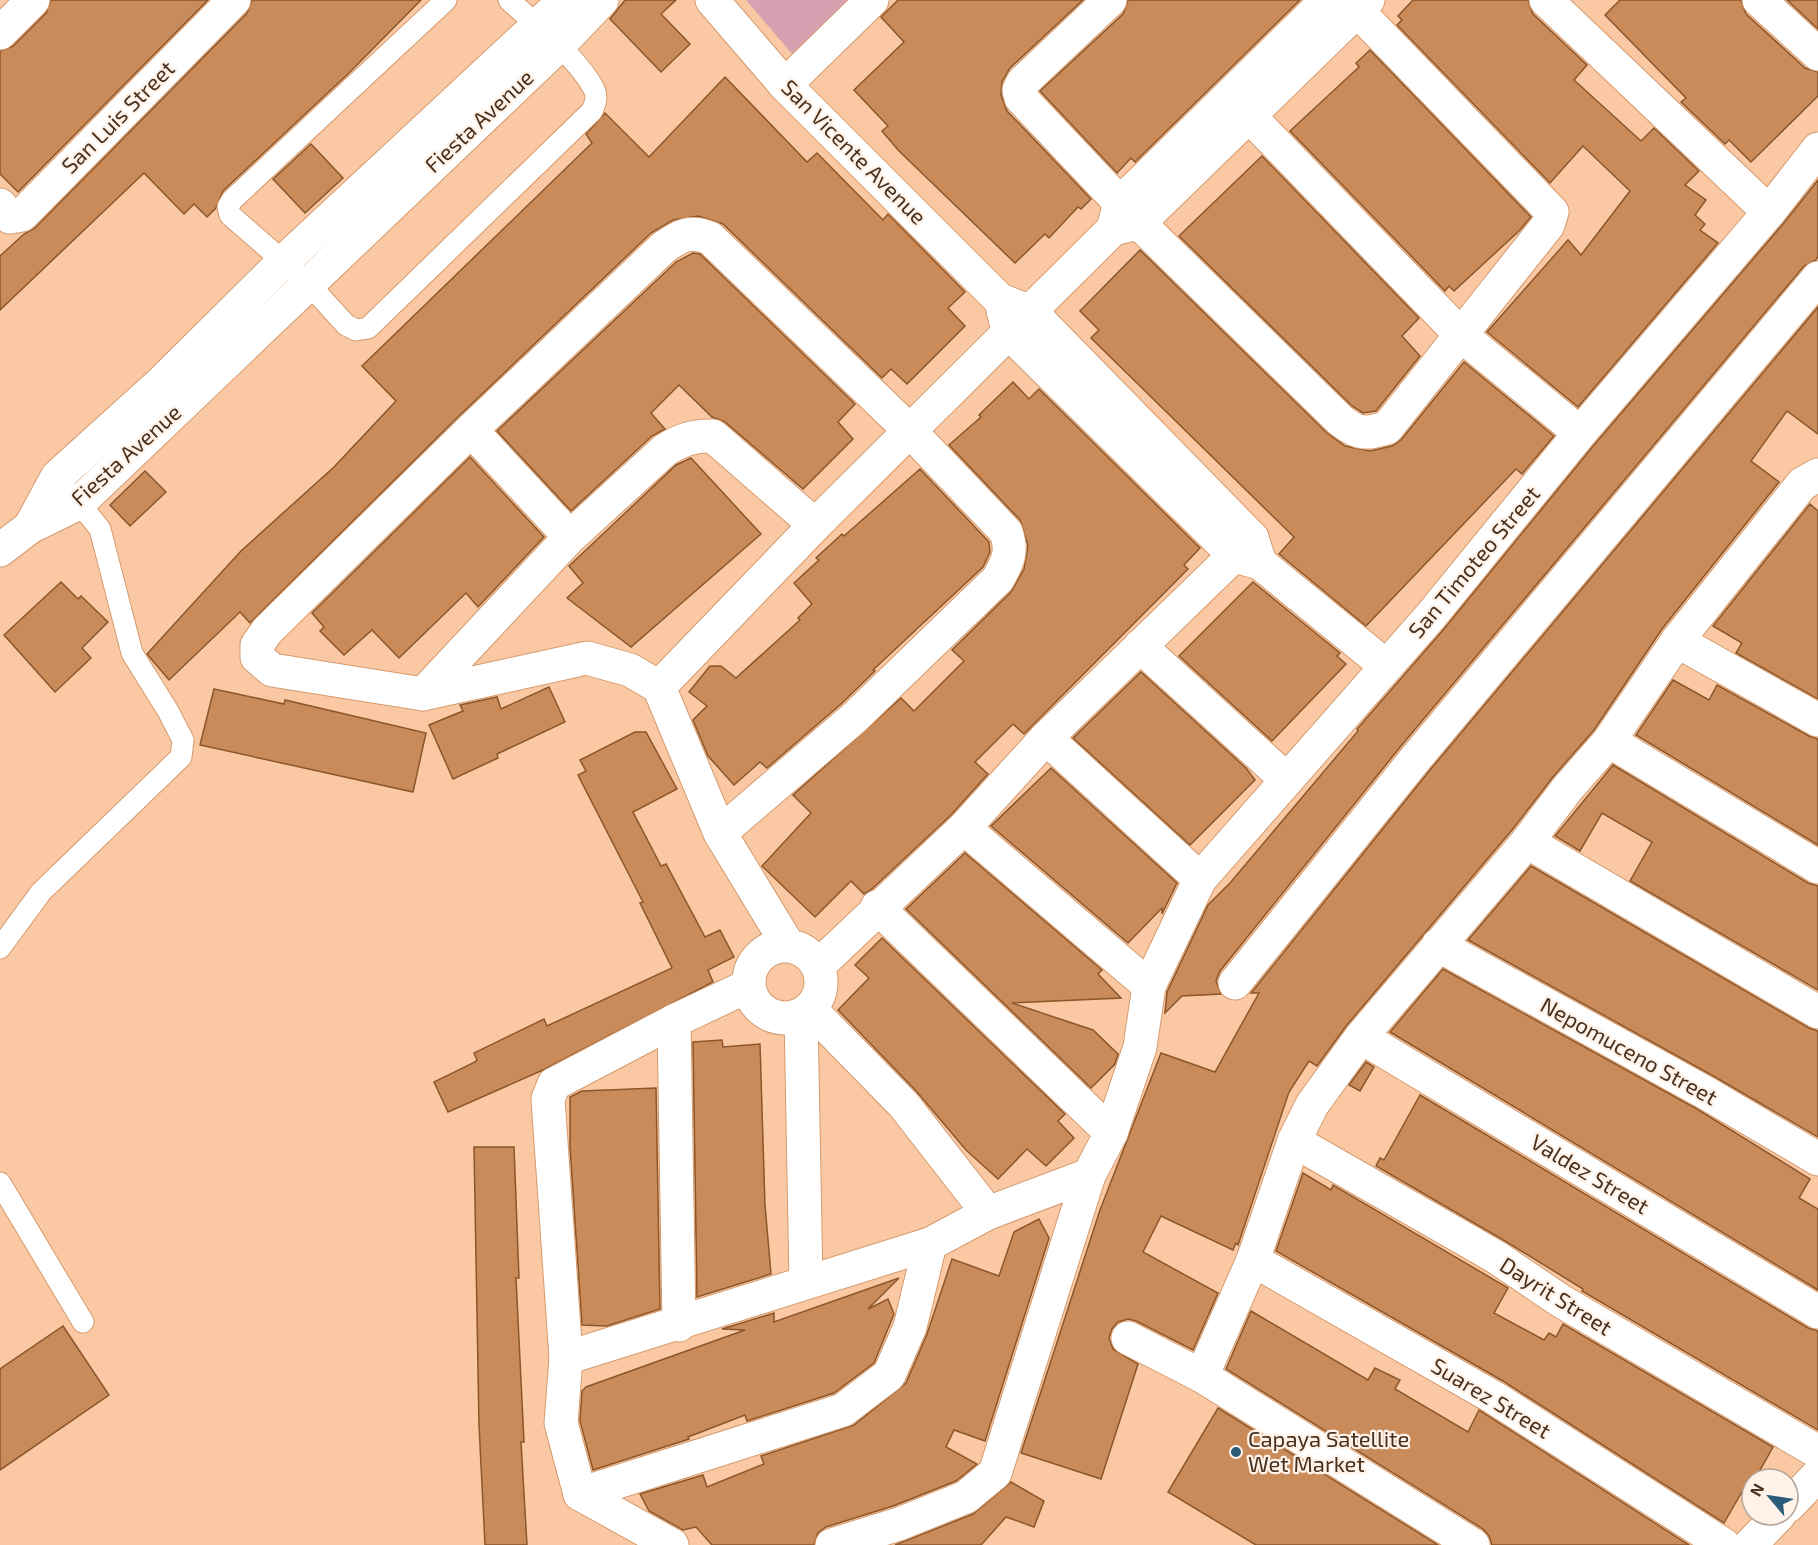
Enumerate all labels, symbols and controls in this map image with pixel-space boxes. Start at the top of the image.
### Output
street label: San Luis Street [56,55,179,178]
street label: Fiesta Avenue [419,63,538,177]
street label: San Vicente Avenue [777,74,932,229]
street label: Fiesta Avenue [65,398,186,510]
street label: San Timoteo Street [1402,480,1544,643]
street label: Nepomuceno Street [1537,991,1722,1110]
street label: Valdez Street [1527,1128,1654,1219]
street label: Dayrit Street [1496,1250,1617,1340]
street label: Suarez Street [1427,1351,1556,1443]
place label: Capaya Satellite Wet Market [1248,1425,1409,1476]
marker: Capaya Satellite Wet Market [1229,1445,1243,1459]
north arrow [1740,1467,1800,1527]
text: N [1745,1480,1768,1499]

